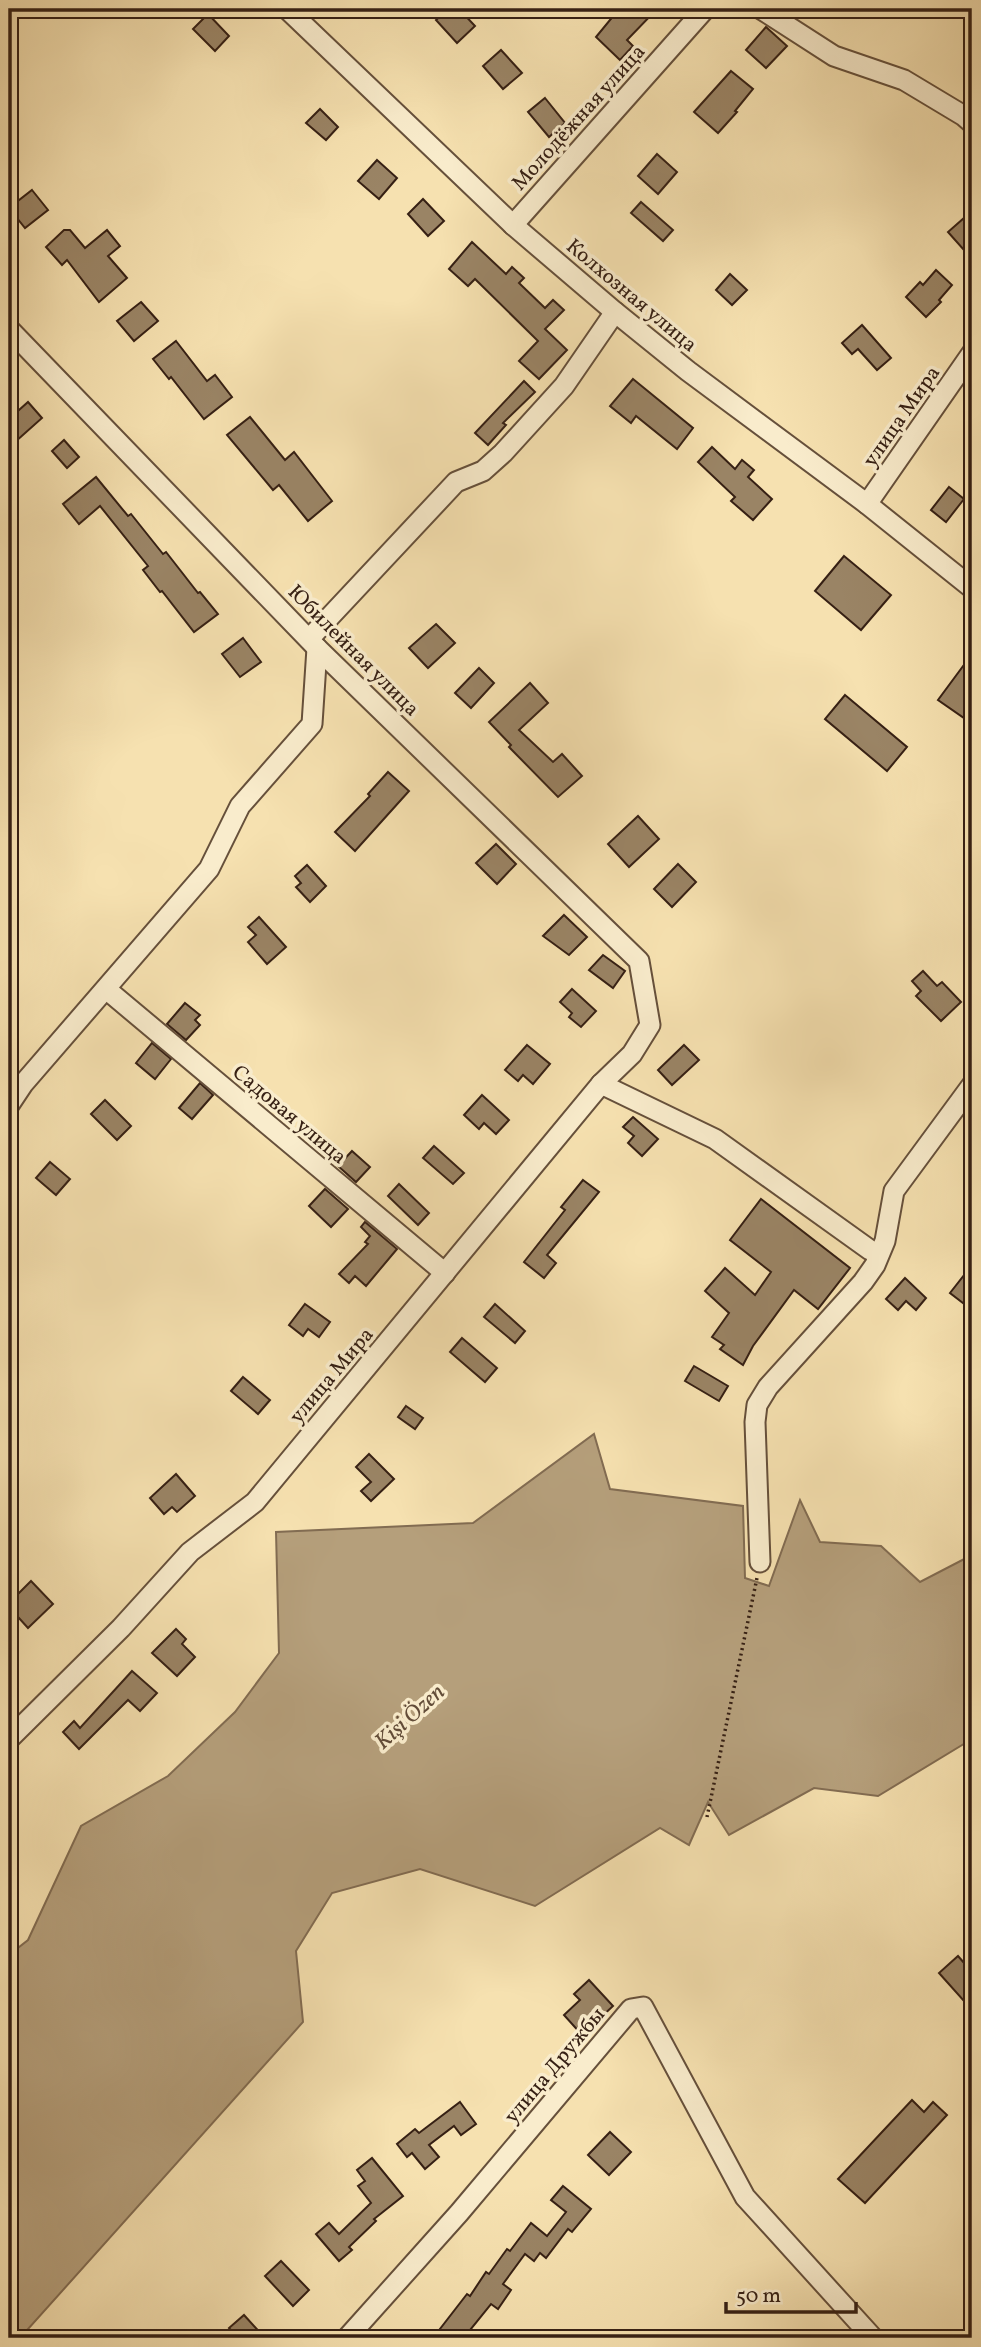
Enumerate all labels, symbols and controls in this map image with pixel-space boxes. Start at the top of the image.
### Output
street label: Молодёжная улица [506,39,653,197]
street label: Колхозная улица [559,233,703,360]
street label: улица Мира [857,360,948,473]
street label: Юбилейная улица [281,579,425,723]
street label: Садовая улица [226,1059,352,1172]
street label: улица Мира [283,1322,381,1430]
water label: Kişi Özen [368,1677,453,1758]
street label: улица Дружбы [498,2001,613,2130]
scale bar [726,2270,855,2314]
text: 50 m [736,2282,781,2311]

